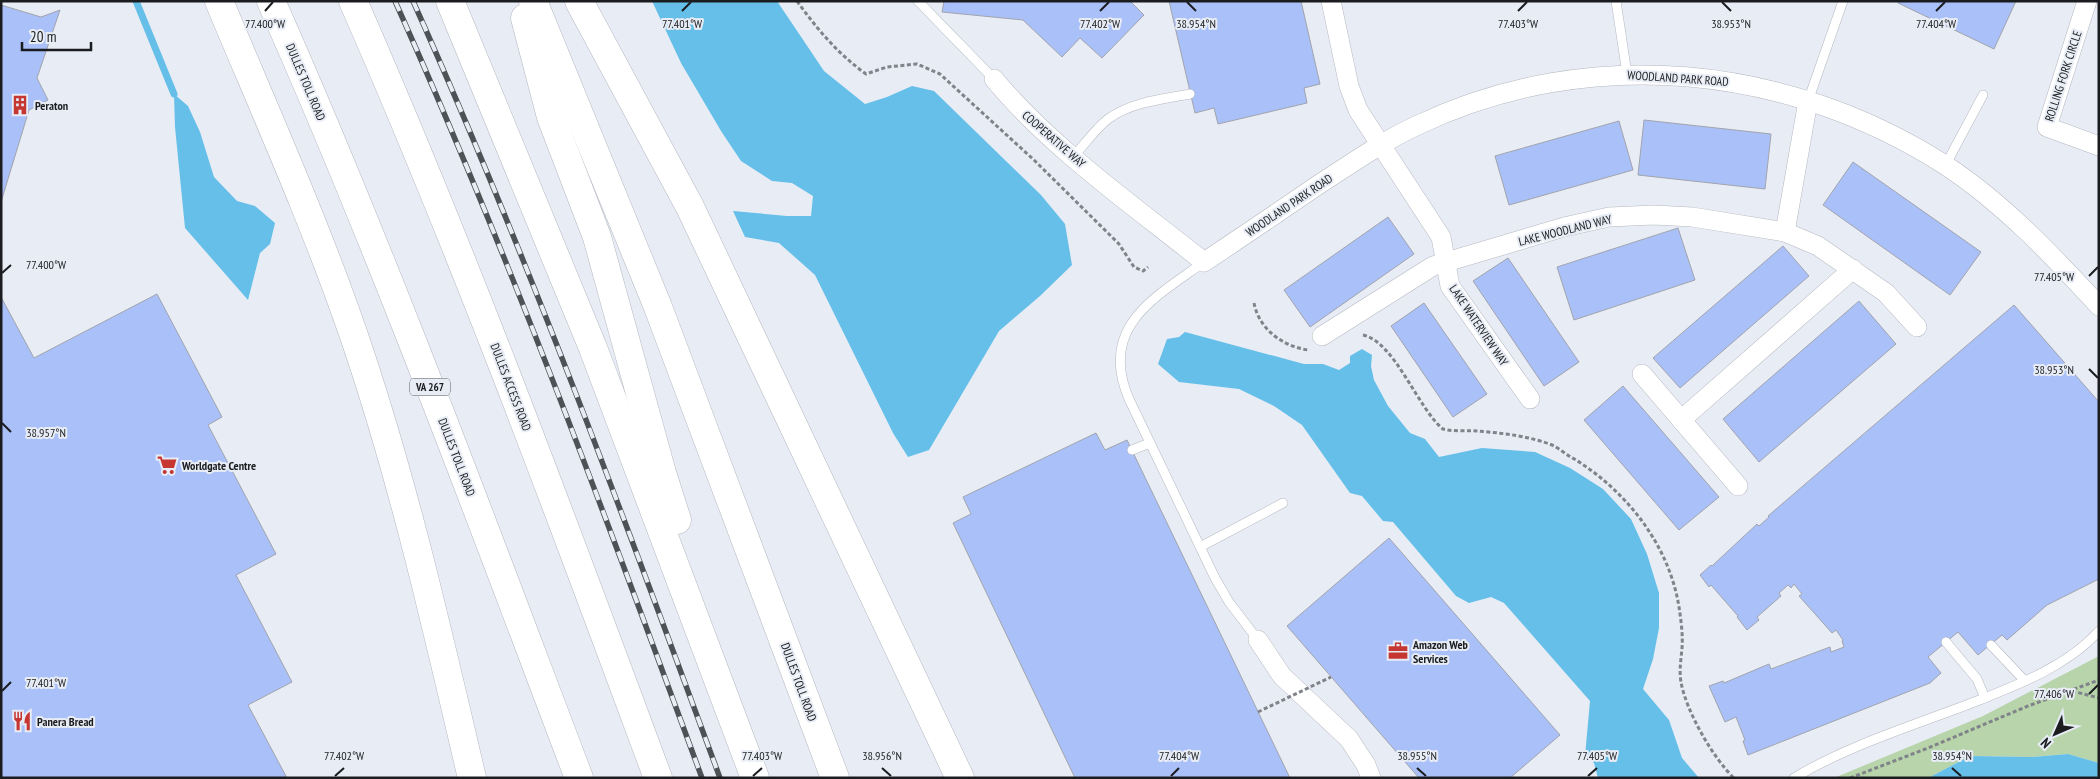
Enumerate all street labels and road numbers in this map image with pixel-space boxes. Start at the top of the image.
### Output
street label: ROLLING FORK CIRCLE [2041,29,2085,123]
street label: DULLES TOLL ROAD [283,41,329,123]
street label: WOODLAND PARK ROAD [1627,67,1729,89]
street label: COOPERATIVE WAY [1019,107,1089,171]
street label: WOODLAND PARK ROAD [1243,170,1335,240]
street label: LAKE WOODLAND WAY [1517,211,1614,249]
street label: LAKE WATERVIEW WAY [1446,282,1512,369]
street label: DULLES ACCESS ROAD [487,341,535,433]
road number: VA 267 [410,378,450,396]
street label: DULLES TOLL ROAD [435,416,479,498]
street label: DULLES TOLL ROAD [778,641,820,723]

